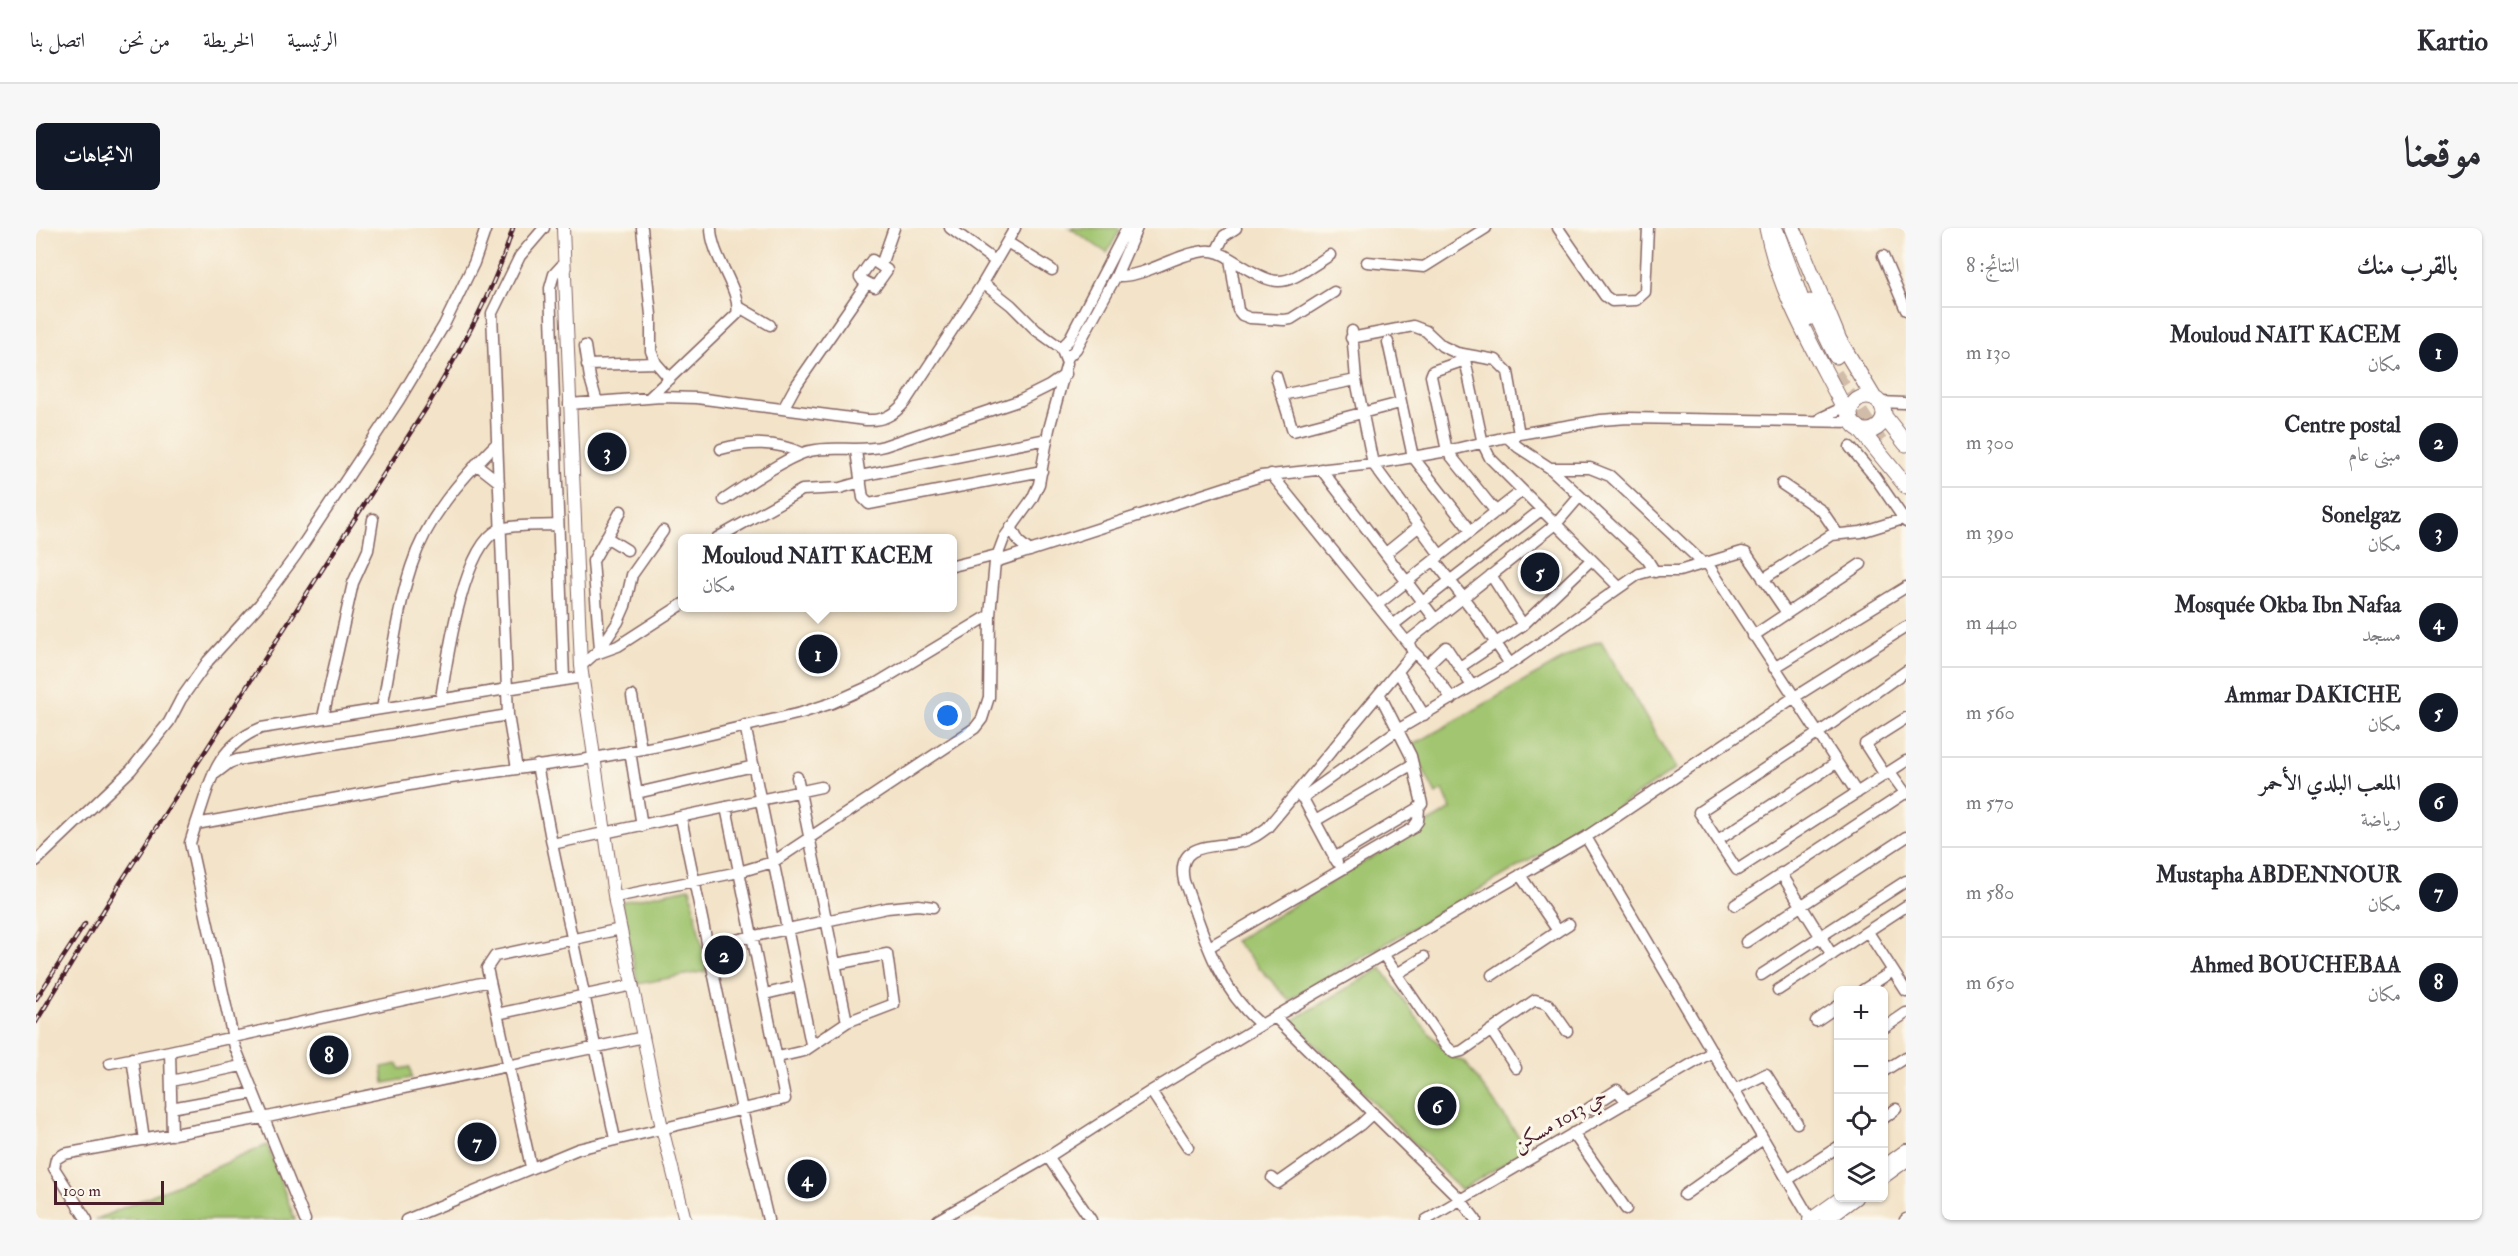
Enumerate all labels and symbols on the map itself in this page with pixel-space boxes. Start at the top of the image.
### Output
pin: 3 [588,430,626,474]
pin: 5 [1520,550,1560,594]
pin: 1 [798,632,838,676]
your location [933,701,962,730]
pin: 2 [704,932,744,978]
pin: 8 [310,1032,348,1078]
street label: حي 1013 مسكن [1508,1083,1613,1160]
pin: 6 [1418,1084,1456,1128]
pin: 7 [458,1120,496,1164]
pin: 4 [788,1156,826,1202]
scale bar [54,1178,164,1206]

